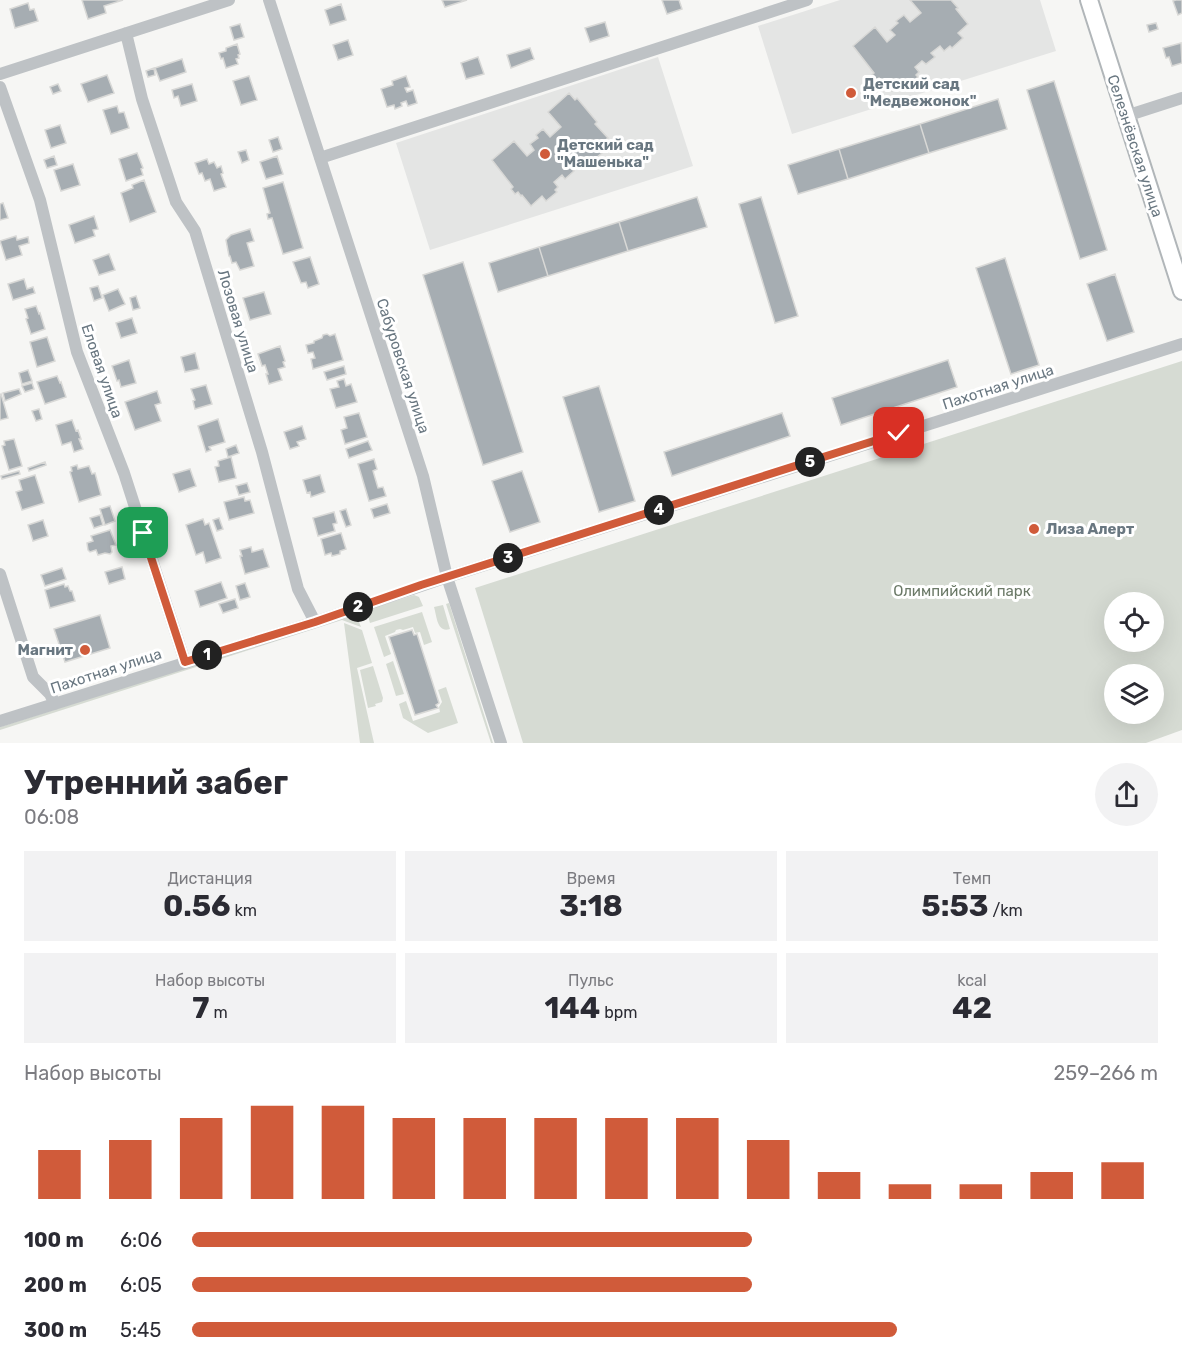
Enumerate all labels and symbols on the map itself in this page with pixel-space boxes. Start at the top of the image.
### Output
street label: Селезнёвская улица [1103,73,1167,219]
place label: Детский сад "Медвежонок" [863,75,977,110]
marker: Детский сад "Медвежонок" [844,86,858,100]
place label: Детский сад "Машенька" [557,136,654,171]
marker: Детский сад "Машенька" [538,147,552,161]
street label: Лозовая улица [214,267,262,375]
street label: Сабуровская улица [373,296,433,436]
street label: Еловая улица [78,322,126,420]
street label: Пахотная улица [940,361,1056,413]
pin [873,407,924,458]
pin: 5 [795,447,825,477]
pin: 4 [644,495,674,525]
pin [117,507,168,558]
place label: Лиза Алерт [1046,520,1135,538]
marker: Лиза Алерт [1027,522,1041,536]
pin: 3 [493,543,523,573]
park label: Олимпийский парк [893,582,1031,600]
pin: 2 [343,592,373,622]
pin: 1 [192,640,222,670]
place label: Магнит [17,641,74,659]
marker: Магнит [78,643,92,657]
street label: Пахотная улица [48,645,164,697]

